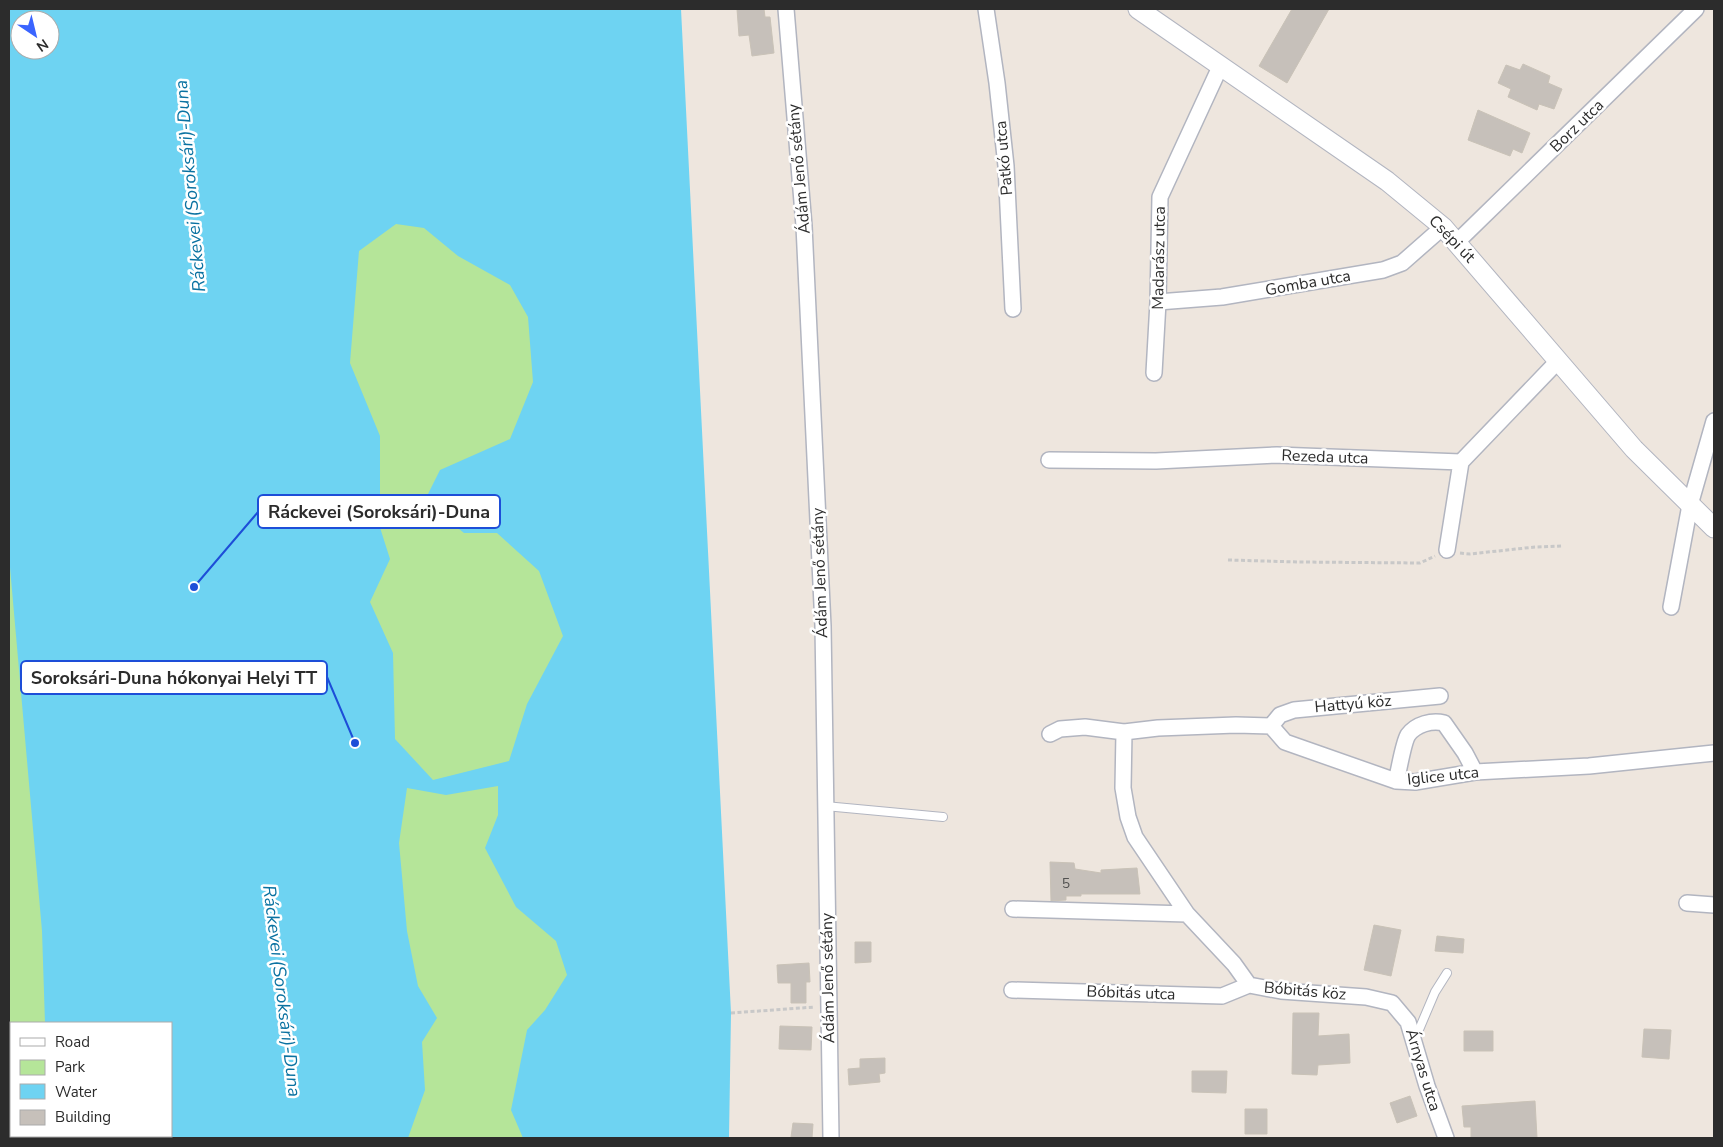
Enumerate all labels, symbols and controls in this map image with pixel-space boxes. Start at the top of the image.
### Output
north arrow [10,10,60,60]
text: N [32,34,52,56]
water label: Ráckevei (Soroksári)-Duna [169,79,211,293]
street label: Borz utca [1545,95,1609,157]
street label: Ádám Jenő sétány [782,102,816,235]
street label: Patkó utca [990,120,1018,196]
street label: Madarász utca [1147,206,1171,310]
street label: Csépi út [1424,210,1481,268]
street label: Gomba utca [1264,265,1352,301]
street label: Rezeda utca [1281,444,1369,470]
callout: Ráckevei (Soroksári)-Duna [258,495,500,528]
text: Ráckevei (Soroksári)-Duna [268,500,490,524]
street label: Ádám Jenő sétány [807,507,833,639]
callout: Soroksári-Duna hókonyai Helyi TT [21,661,327,694]
text: Soroksári-Duna hókonyai Helyi TT [31,666,318,690]
street label: Hattyú köz [1314,690,1392,718]
street label: Iglice utca [1406,761,1480,791]
house number: 5 [1062,874,1070,893]
water label: Ráckevei (Soroksári)-Duna [257,884,307,1098]
street label: Ádám Jenő sétány [816,912,840,1043]
street label: Bóbitás köz [1263,976,1347,1006]
street label: Bóbitás utca [1086,980,1176,1006]
legend [10,1022,172,1137]
street label: Árnyas utca [1400,1026,1446,1114]
text: Road [55,1032,90,1052]
text: Park [55,1057,85,1077]
text: Water [55,1082,98,1102]
text: Building [55,1107,111,1127]

